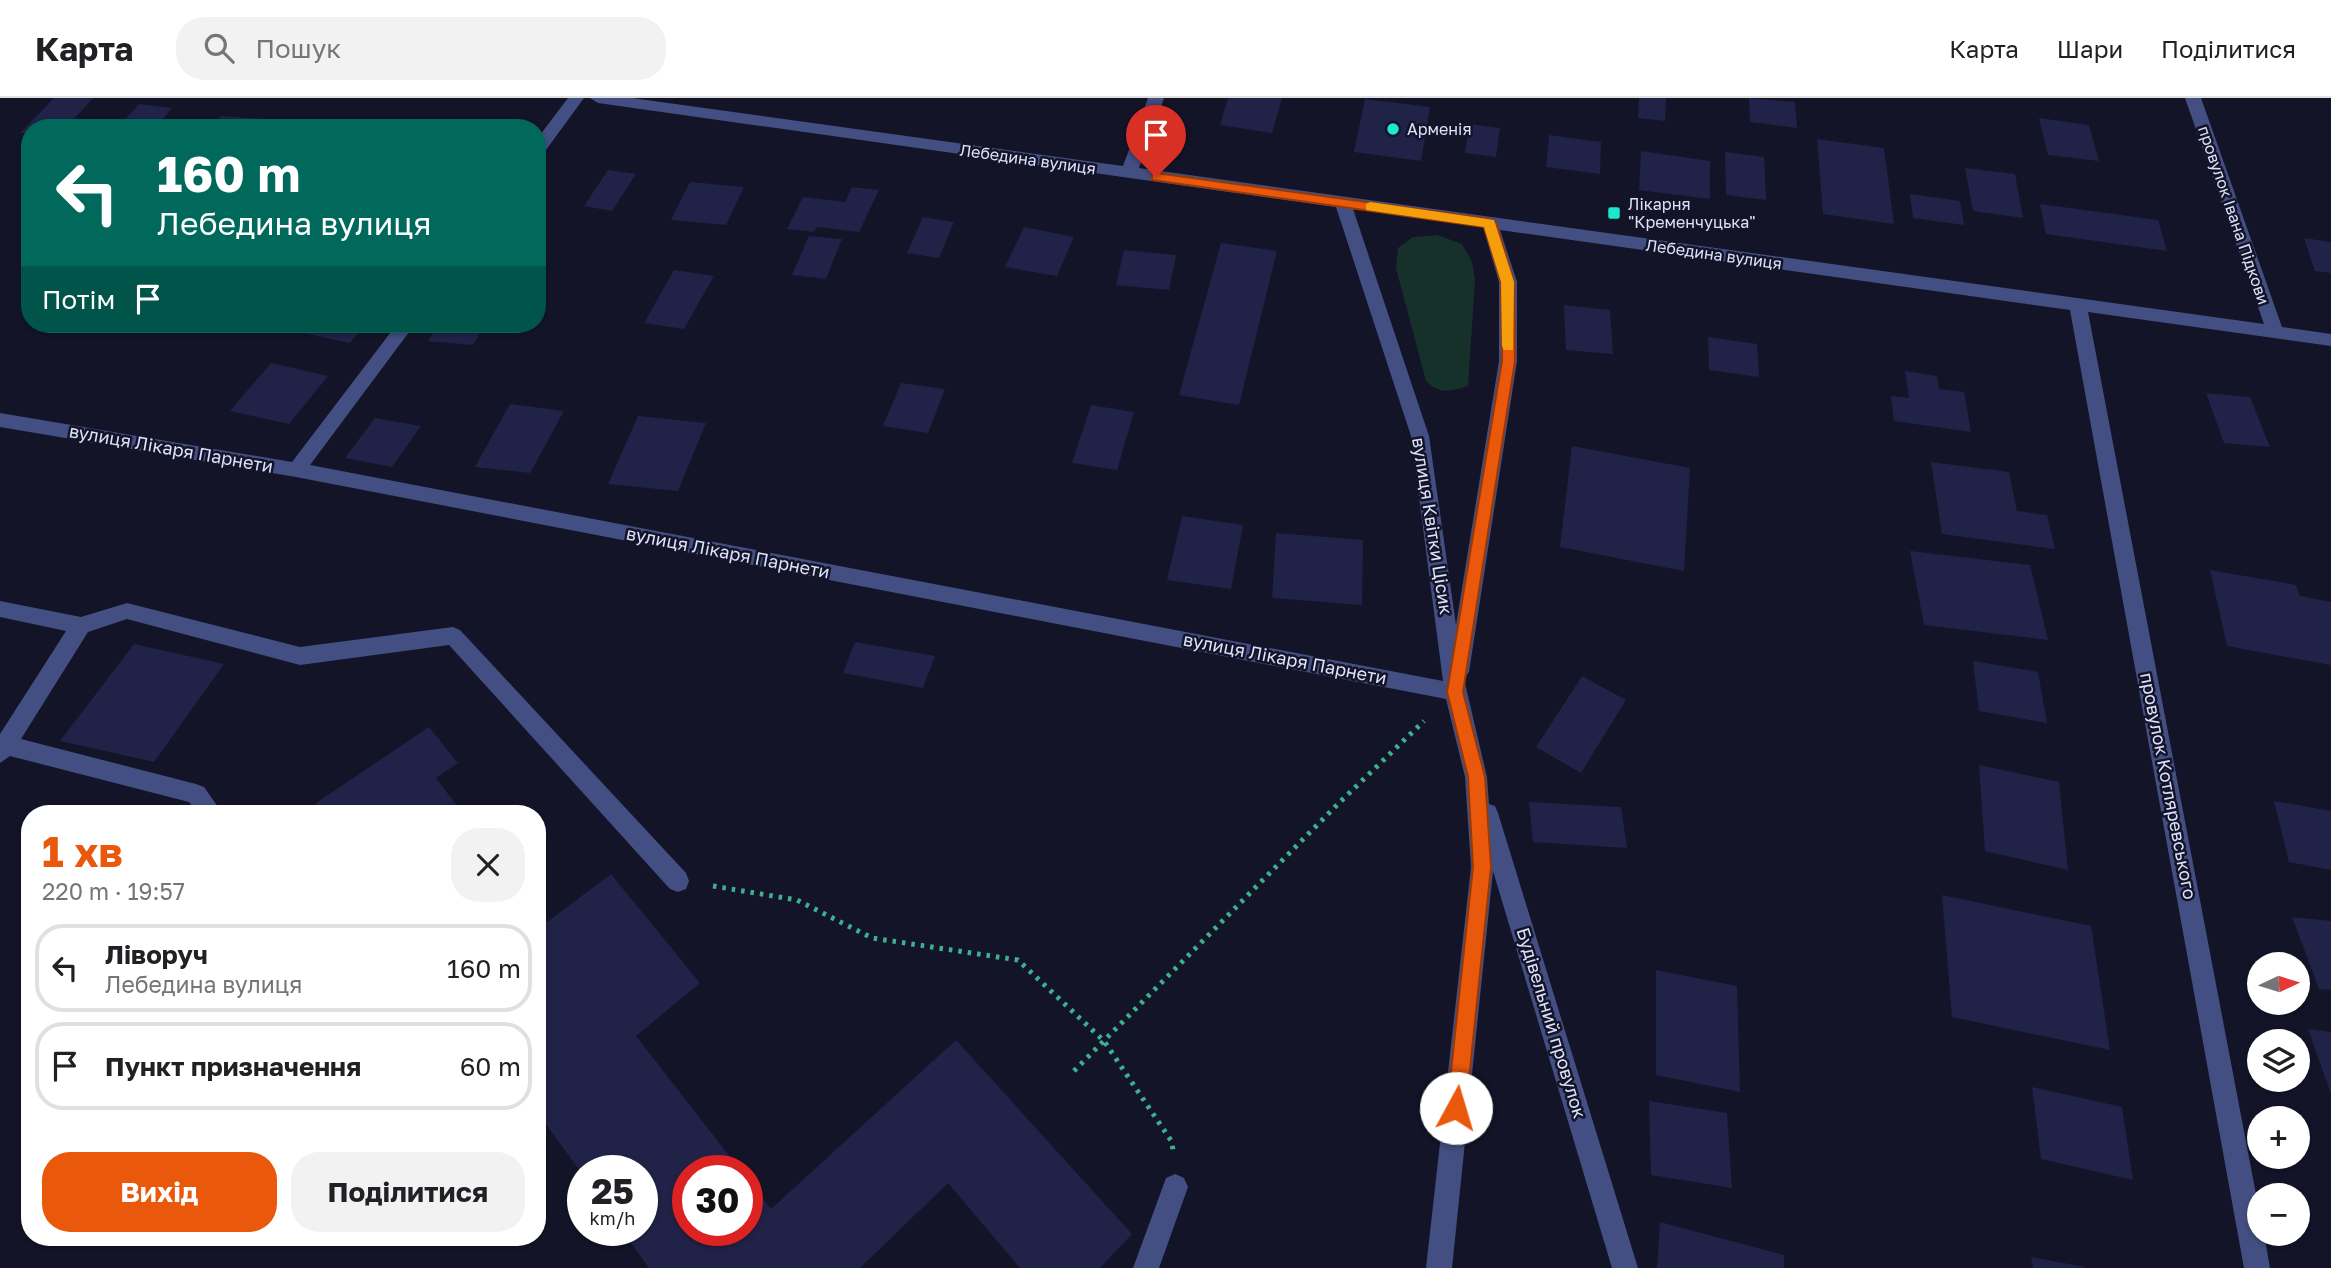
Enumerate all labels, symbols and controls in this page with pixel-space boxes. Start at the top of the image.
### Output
search box [176,17,666,80]
text: Карта [35,29,134,68]
icon: search [200,29,238,67]
text: Пошук [256,33,341,64]
text: Карта [1949,34,2019,63]
text: Шари [2057,34,2123,63]
text: Поділитися [2161,34,2296,63]
pin [1126,105,1186,177]
icon: arrive [1137,116,1175,154]
place label: Арменія [1407,119,1472,139]
marker: Арменія [1385,121,1401,137]
street label: провулок Івана Підкови [2194,123,2274,307]
street label: Лебедина вулиця [959,140,1097,178]
text: 160 m [157,144,300,203]
icon: left [42,147,133,238]
place label: Лікарня "Кременчуцька" [1628,194,1755,232]
text: Лебедина вулиця [157,204,432,242]
marker: Лікарня "Кременчуцька" [1606,205,1622,221]
street label: Лебедина вулиця [1645,235,1783,273]
icon: arrive [129,280,167,318]
text: Потім [42,284,115,315]
street label: вулиця Лікаря Парнети [67,419,275,477]
street label: вулиця Квітки Цісик [1408,436,1458,616]
street label: вулиця Лікаря Парнети [625,521,832,583]
street label: вулиця Лікаря Парнети [1182,627,1389,689]
street label: провулок Котляревського [2136,670,2202,901]
text: 1 хв [42,826,123,876]
button: close [451,828,525,902]
text: 220 m · 19:57 [42,877,185,905]
street label: Будівельний провулок [1512,925,1591,1121]
text: Ліворуч [105,939,208,970]
icon: left [46,949,84,987]
north arrow [2247,952,2310,1015]
map controls [2247,952,2310,1246]
text: 160 m [447,953,521,984]
text: Лебедина вулиця [105,970,302,998]
button: layers [2247,1029,2310,1092]
icon: arrive [46,1047,84,1085]
text: Пункт призначення [105,1051,361,1082]
text: 60 m [460,1051,521,1082]
position arrow [1419,1071,1493,1145]
button: + [2247,1106,2310,1169]
button: Вихід [42,1152,277,1232]
button: Поділитися [291,1152,525,1232]
speed limit sign: 30 [672,1155,763,1246]
text: 25 [591,1170,634,1212]
button: − [2247,1183,2310,1246]
text: km/h [590,1207,635,1229]

